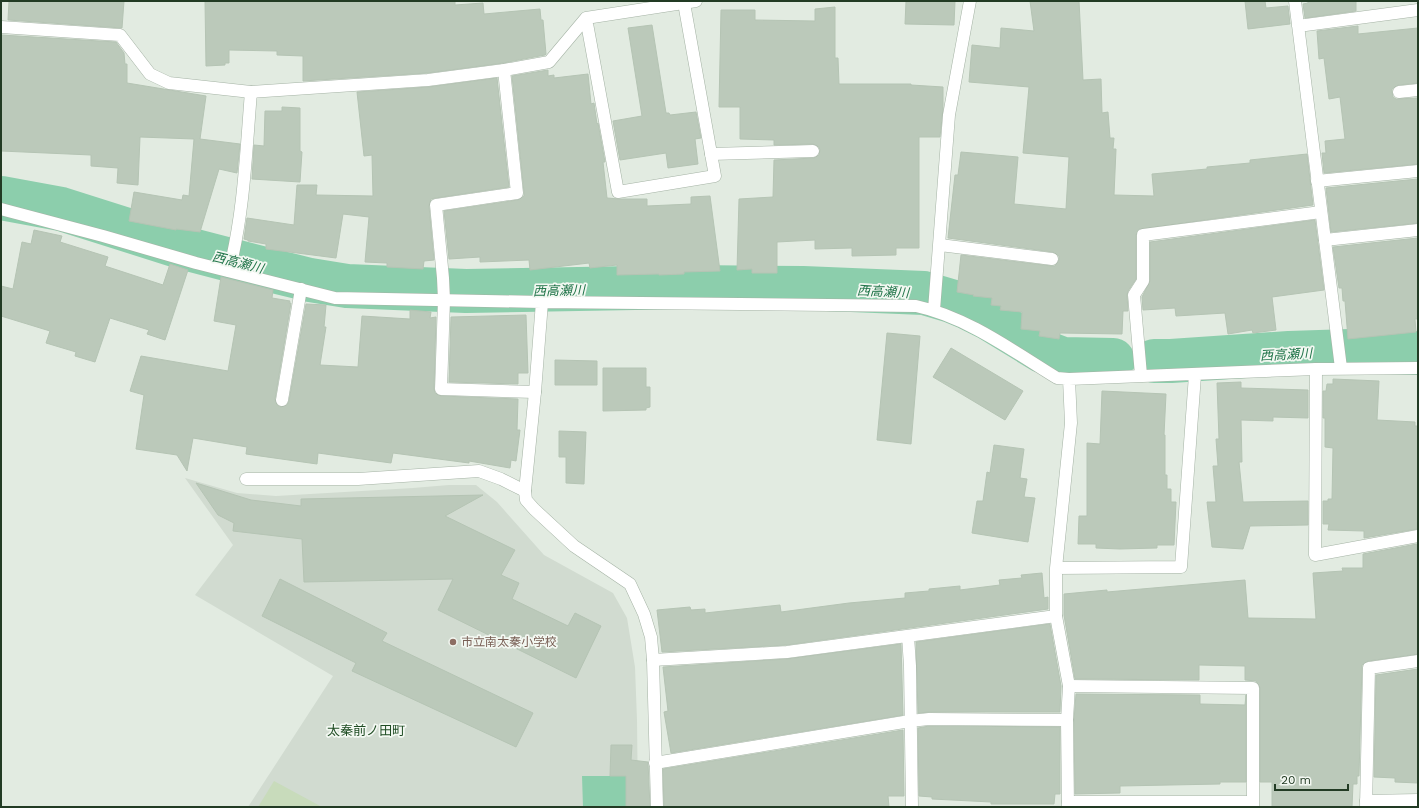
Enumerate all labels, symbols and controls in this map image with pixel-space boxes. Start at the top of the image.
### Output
water label: 西高瀬川 [211,249,267,277]
water label: 西高瀬川 [533,283,587,298]
water label: 西高瀬川 [857,283,911,300]
water label: 西高瀬川 [1260,346,1314,363]
place label: 市立南太秦小学校 [461,635,557,649]
marker: 市立南太秦小学校 [448,637,458,647]
district label: 太秦前ノ田町 [327,723,405,738]
scale bar [1275,766,1348,792]
text: 20 m [1281,773,1311,787]

